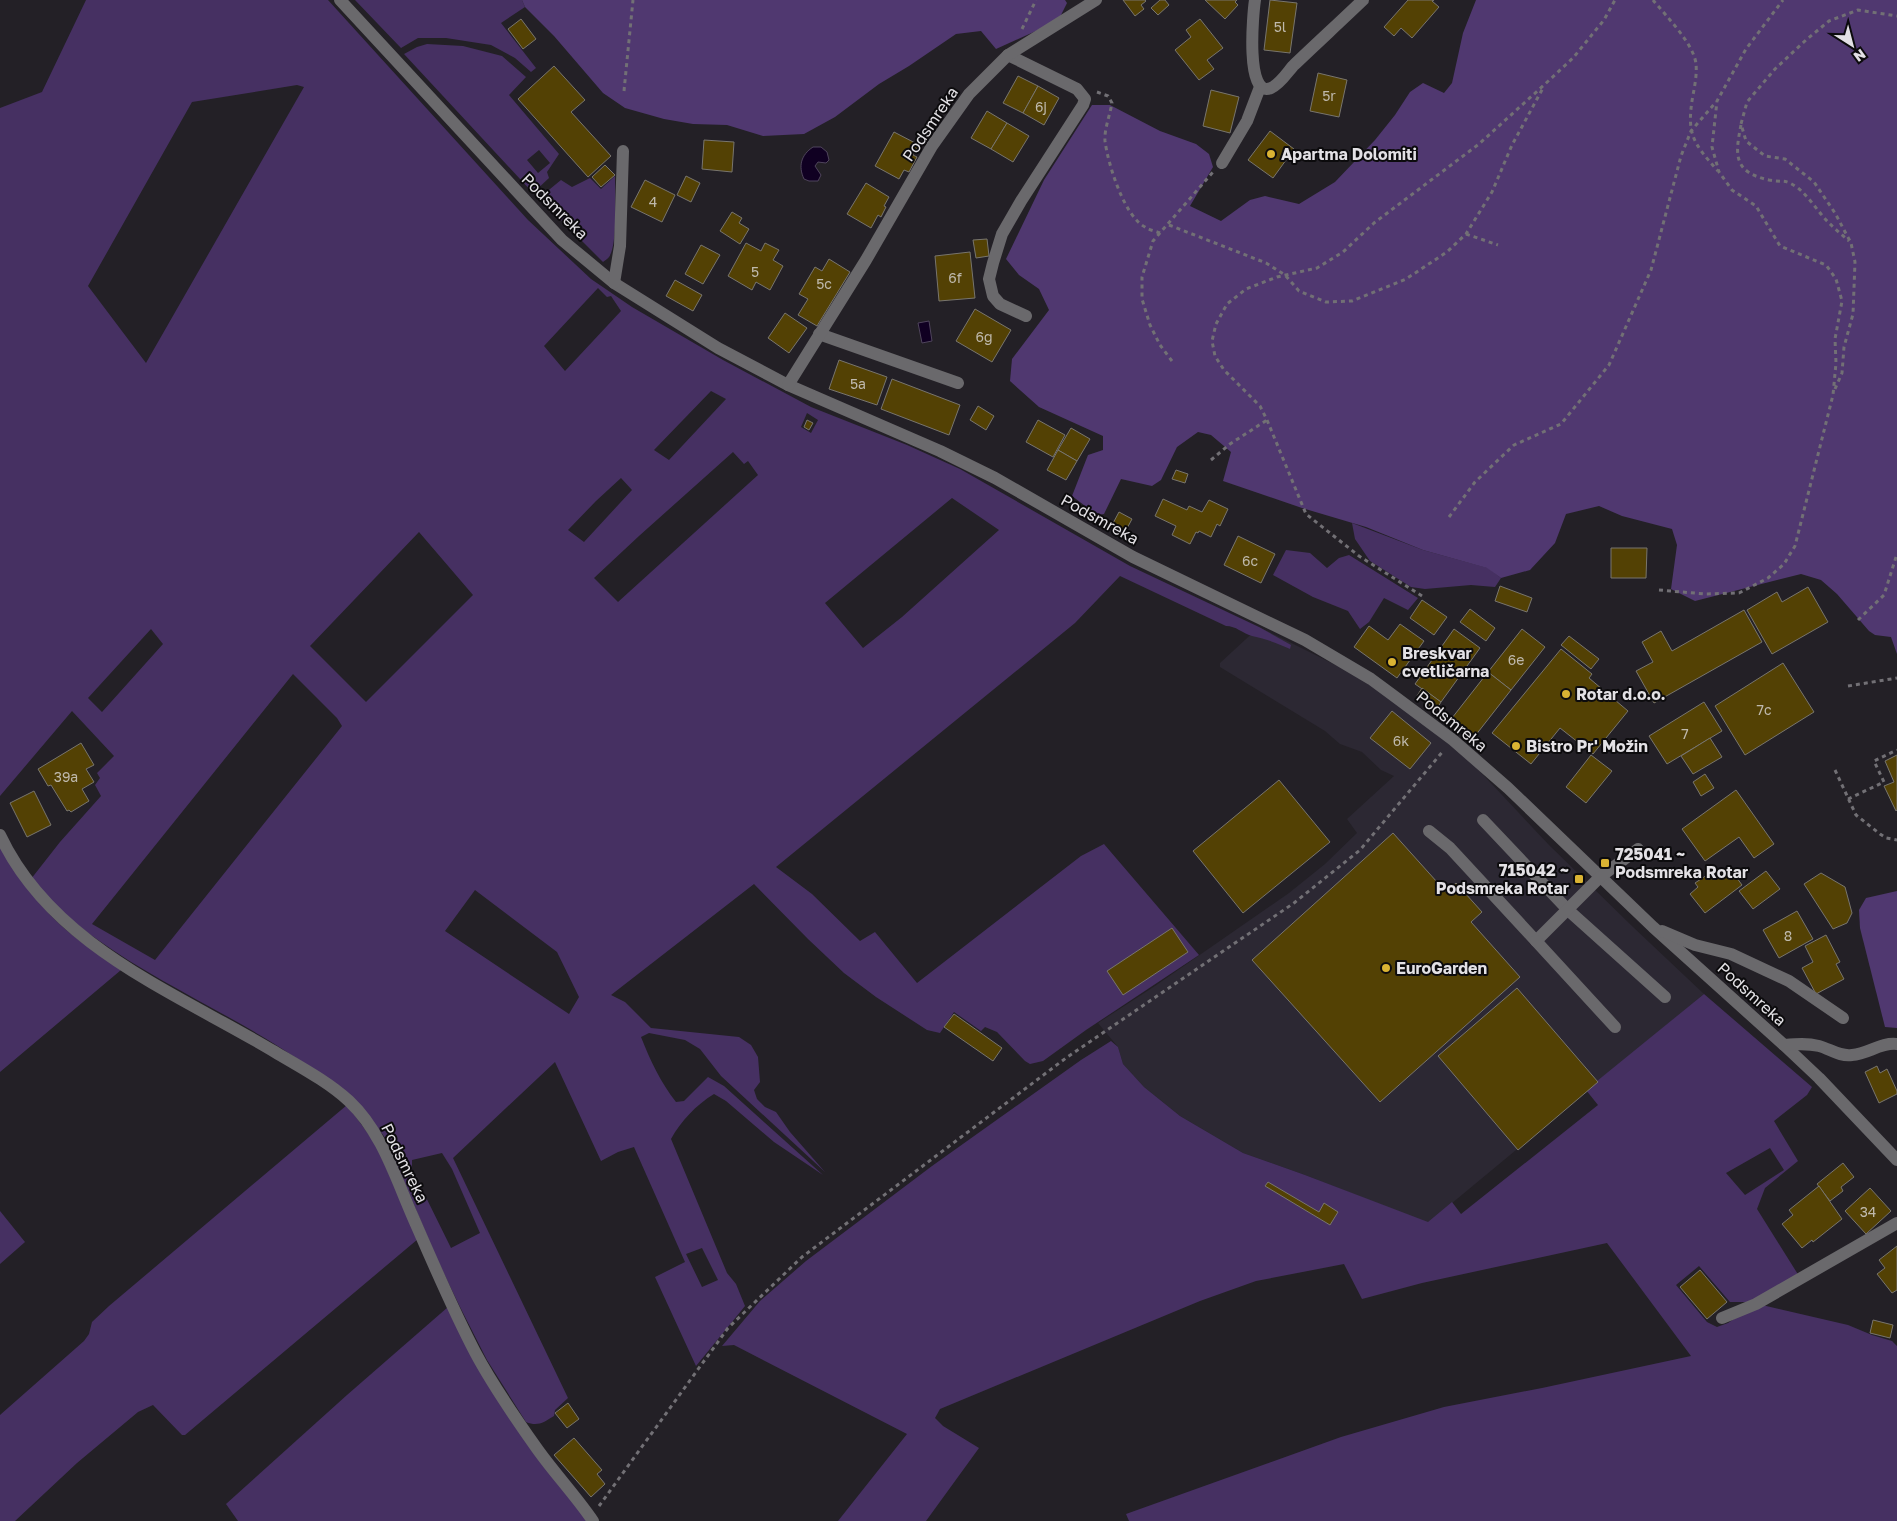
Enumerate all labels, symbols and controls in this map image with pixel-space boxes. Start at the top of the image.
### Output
house number: 5l [1274,18,1286,35]
north arrow [1827,20,1877,70]
text: N [1851,46,1869,66]
street label: Podsmreka [898,83,962,165]
house number: 5r [1322,87,1336,104]
house number: 6j [1035,98,1047,115]
place label: Apartma Dolomiti [1281,144,1417,164]
marker: Apartma Dolomiti [1265,148,1277,160]
street label: Podsmreka [518,169,592,243]
house number: 4 [649,193,657,210]
house number: 5 [751,263,759,280]
house number: 6f [948,269,962,286]
house number: 5c [816,275,832,292]
house number: 6g [975,328,993,345]
house number: 5a [850,375,866,392]
street label: Podsmreka [1058,489,1142,549]
house number: 6c [1242,552,1258,569]
place label: Breskvar cvetličarna [1402,643,1489,681]
house number: 6e [1508,651,1524,668]
marker: Breskvar cvetličarna [1386,656,1398,668]
place label: Rotar d.o.o. [1576,684,1666,704]
street label: Podsmreka [1412,686,1492,756]
marker: Rotar d.o.o. [1560,688,1572,700]
house number: 7c [1756,701,1772,718]
house number: 7 [1681,725,1689,742]
house number: 6k [1393,732,1409,749]
place label: Bistro Pr' Možin [1526,736,1648,756]
marker: Bistro Pr' Možin [1510,740,1522,752]
house number: 39a [54,768,78,785]
place label: 725041 ~ Podsmreka Rotar [1615,844,1748,882]
marker: 725041 ~ Podsmreka Rotar [1599,857,1611,869]
place label: 715042 ~ Podsmreka Rotar [1436,860,1569,898]
marker: 715042 ~ Podsmreka Rotar [1573,873,1585,885]
house number: 8 [1784,927,1792,944]
place label: EuroGarden [1396,958,1487,978]
street label: Podsmreka [1713,958,1791,1030]
marker: EuroGarden [1380,962,1392,974]
street label: Podsmreka [377,1120,433,1206]
house number: 34 [1860,1203,1876,1220]

